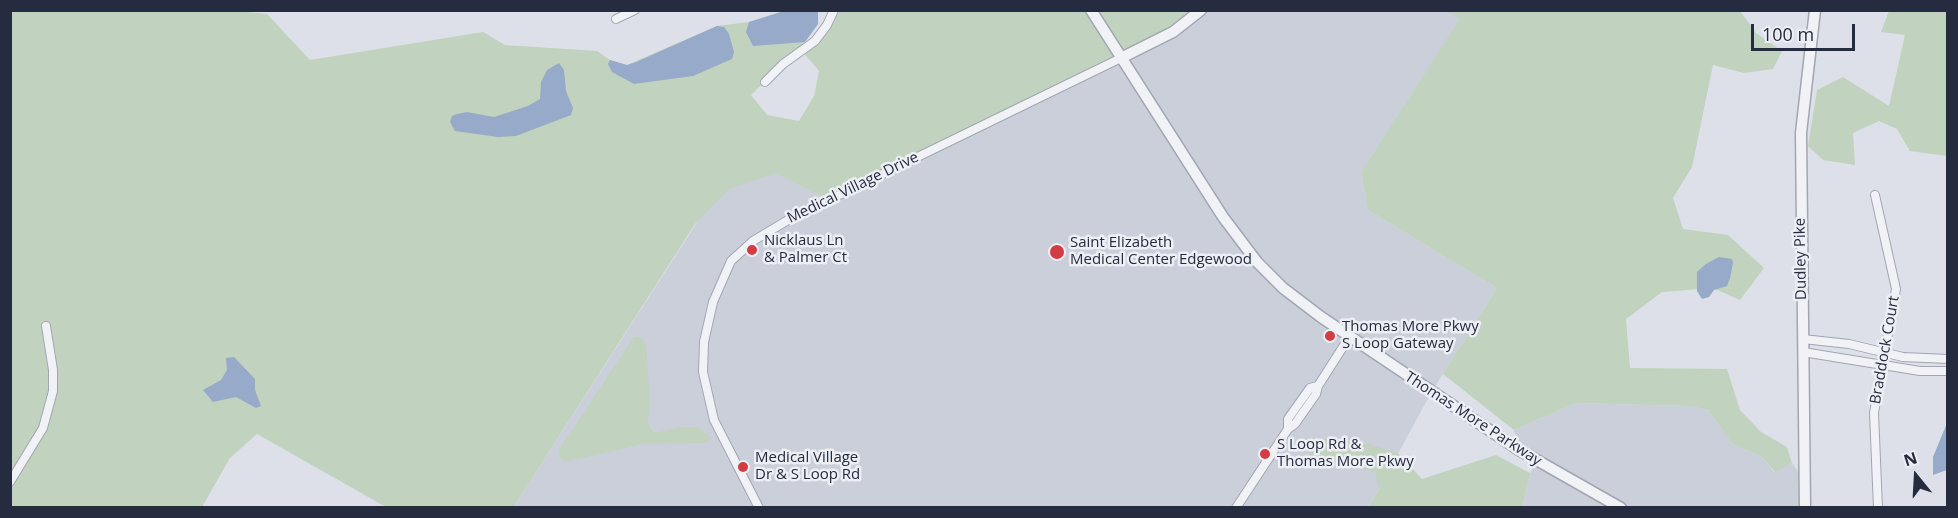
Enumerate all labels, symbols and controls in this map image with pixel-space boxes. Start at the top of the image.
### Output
scale bar [1754,12,1858,50]
text: 100 m [1762,22,1814,46]
street label: Medical Village Drive [784,148,922,228]
street label: Dudley Pike [1791,218,1811,300]
place label: Nicklaus Ln & Palmer Ct [764,232,847,267]
place label: Saint Elizabeth Medical Center Edgewood [1070,234,1252,269]
marker: Nicklaus Ln & Palmer Ct [745,243,759,257]
marker: Saint Elizabeth Medical Center Edgewood [1048,243,1066,261]
street label: Braddock Court [1867,294,1903,406]
place label: Thomas More Pkwy S Loop Gateway [1342,318,1479,353]
marker: Thomas More Pkwy S Loop Gateway [1323,329,1337,343]
street label: Thomas More Parkway [1401,368,1545,470]
place label: S Loop Rd & Thomas More Pkwy [1277,436,1414,471]
north arrow [1886,446,1946,506]
text: N [1901,446,1920,471]
marker: S Loop Rd & Thomas More Pkwy [1258,447,1272,461]
place label: Medical Village Dr & S Loop Rd [755,449,860,484]
marker: Medical Village Dr & S Loop Rd [736,460,750,474]

